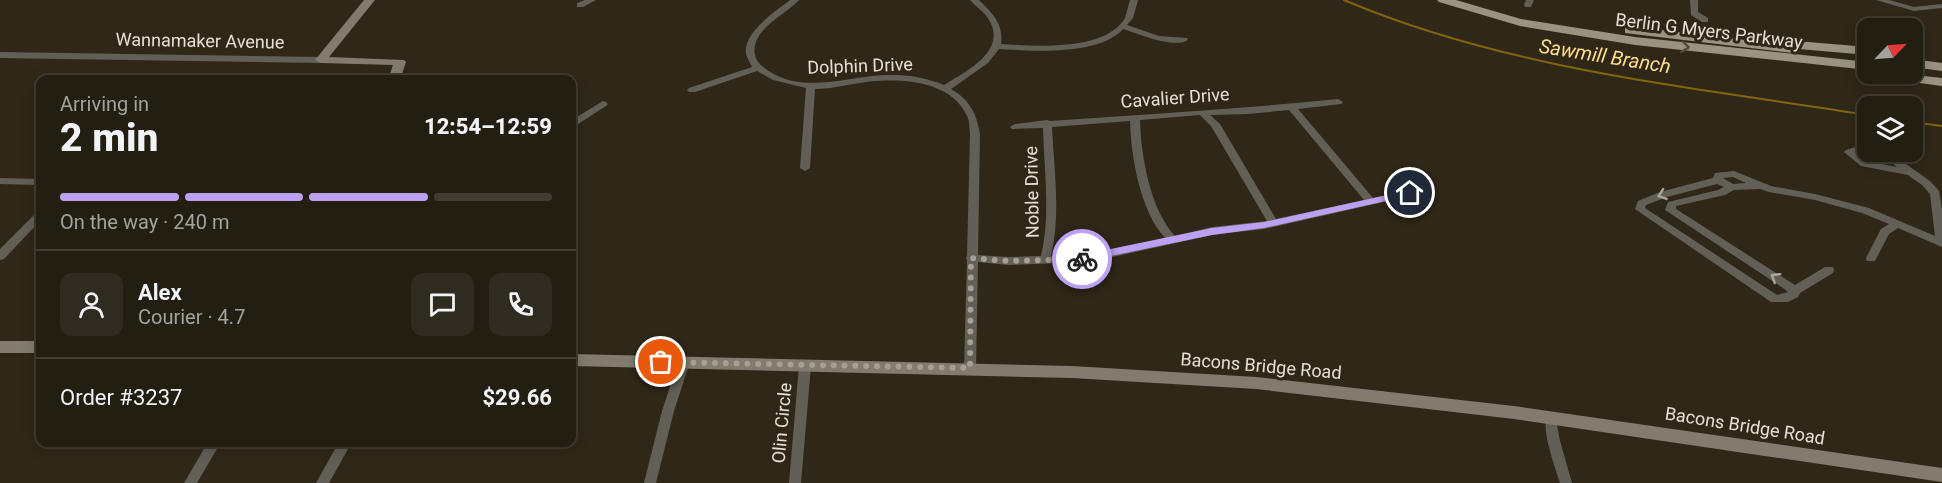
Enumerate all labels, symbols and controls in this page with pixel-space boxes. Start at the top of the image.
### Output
street label: Berlin G Myers Parkway [1614,9,1804,52]
north arrow [1857,18,1923,84]
map controls [1857,18,1923,162]
street label: Wannamaker Avenue [116,29,284,52]
water label: Sawmill Branch [1537,34,1673,78]
one-way arrow [1681,40,1690,53]
street label: Dolphin Drive [807,53,913,78]
street label: Cavalier Drive [1120,83,1230,112]
text: Arriving in [60,92,149,116]
button: layers [1857,96,1923,162]
text: 12:54–12:59 [424,114,552,139]
text: 2 min [60,115,158,161]
street label: Noble Drive [1020,146,1043,238]
pin [1384,167,1435,218]
icon: home [1393,176,1426,209]
one-way arrow [1657,188,1668,201]
text: On the way · 240 m [60,210,229,234]
courier [1052,229,1112,289]
icon: bike [1066,243,1099,276]
button: person [60,273,123,336]
button: chat [411,273,474,336]
button: phone [489,273,552,336]
one-way arrow [1771,273,1781,285]
text: Alex [138,280,182,305]
text: Courier · 4.7 [138,305,245,329]
pin [635,336,686,387]
icon: bag [644,345,677,378]
street label: Bacons Bridge Road [1180,348,1342,383]
street label: Olin Circle [768,382,795,464]
text: Order #3237 [60,385,182,410]
text: $29.66 [483,385,552,410]
street label: Bacons Bridge Road [1664,402,1827,449]

